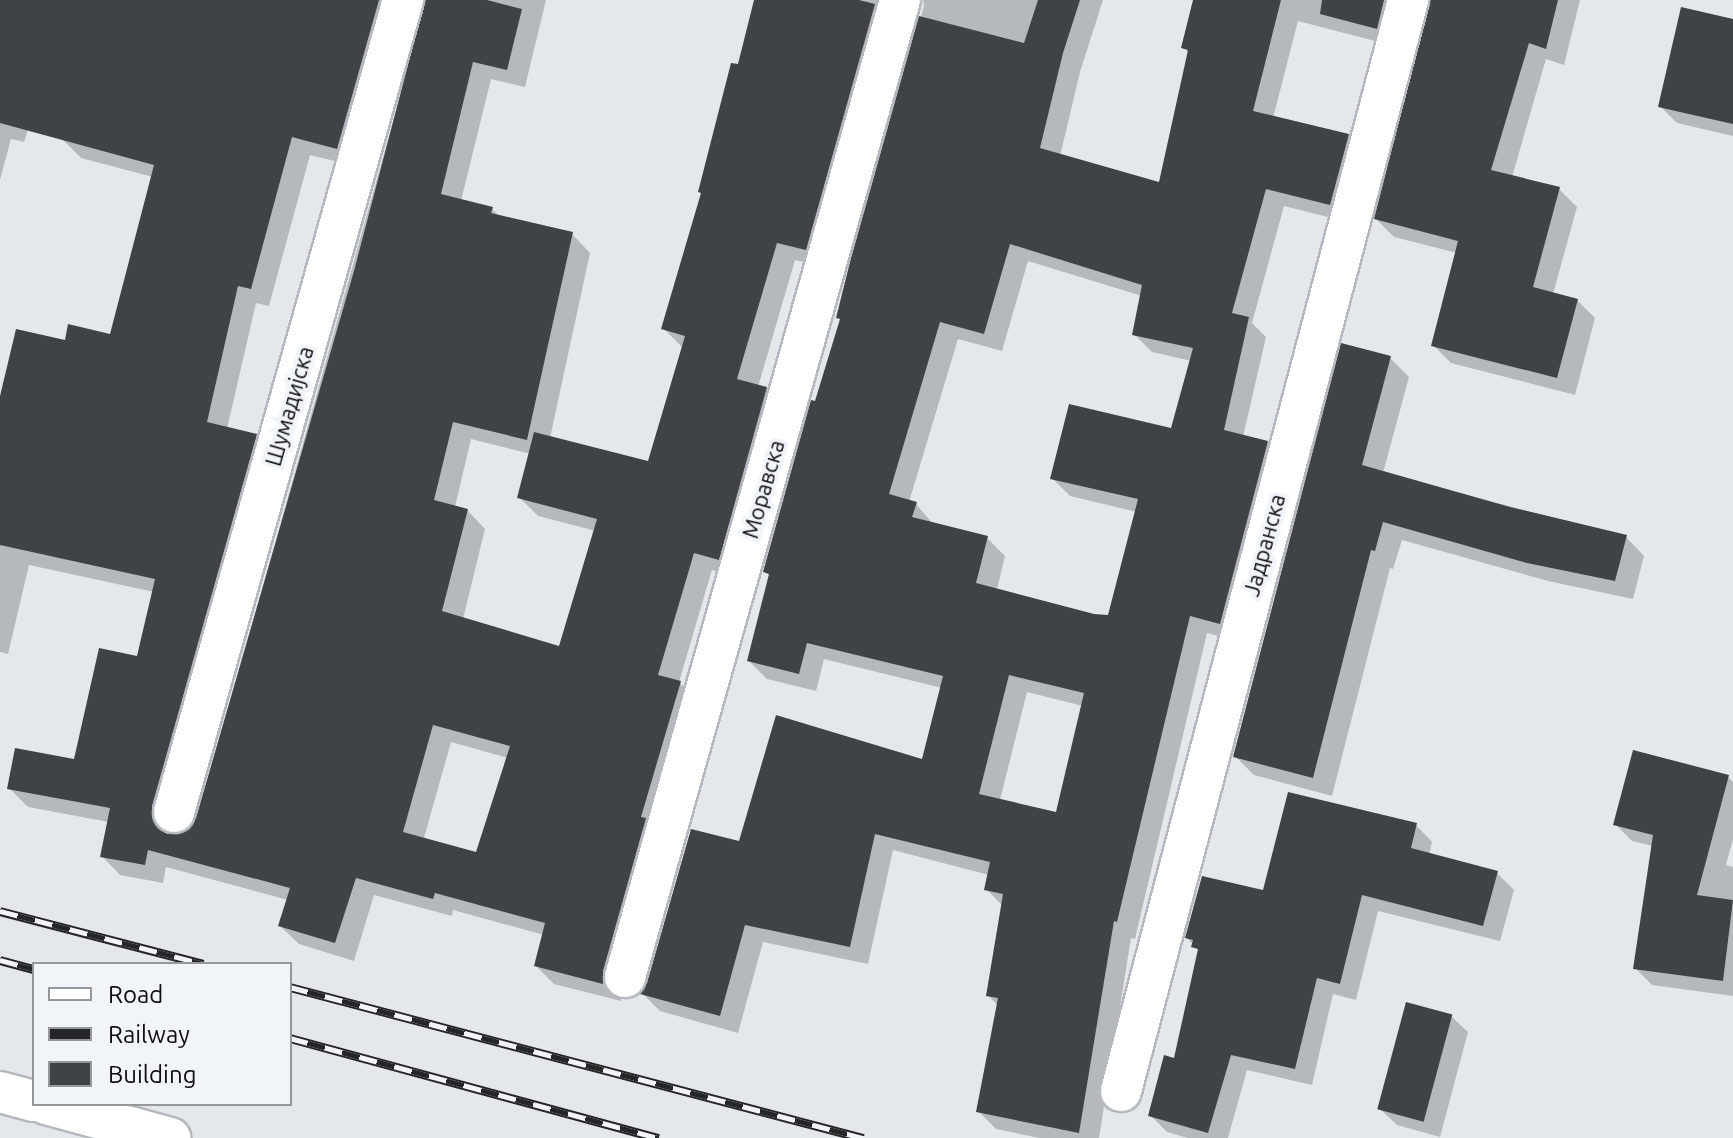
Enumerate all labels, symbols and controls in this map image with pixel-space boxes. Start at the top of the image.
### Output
street label: Шумадијска [259,343,319,469]
street label: Моравска [736,437,790,541]
street label: Јадранска [1238,491,1290,599]
legend [32,962,292,1106]
text: Road [108,981,163,1008]
text: Railway [108,1021,190,1048]
text: Building [108,1061,196,1088]

